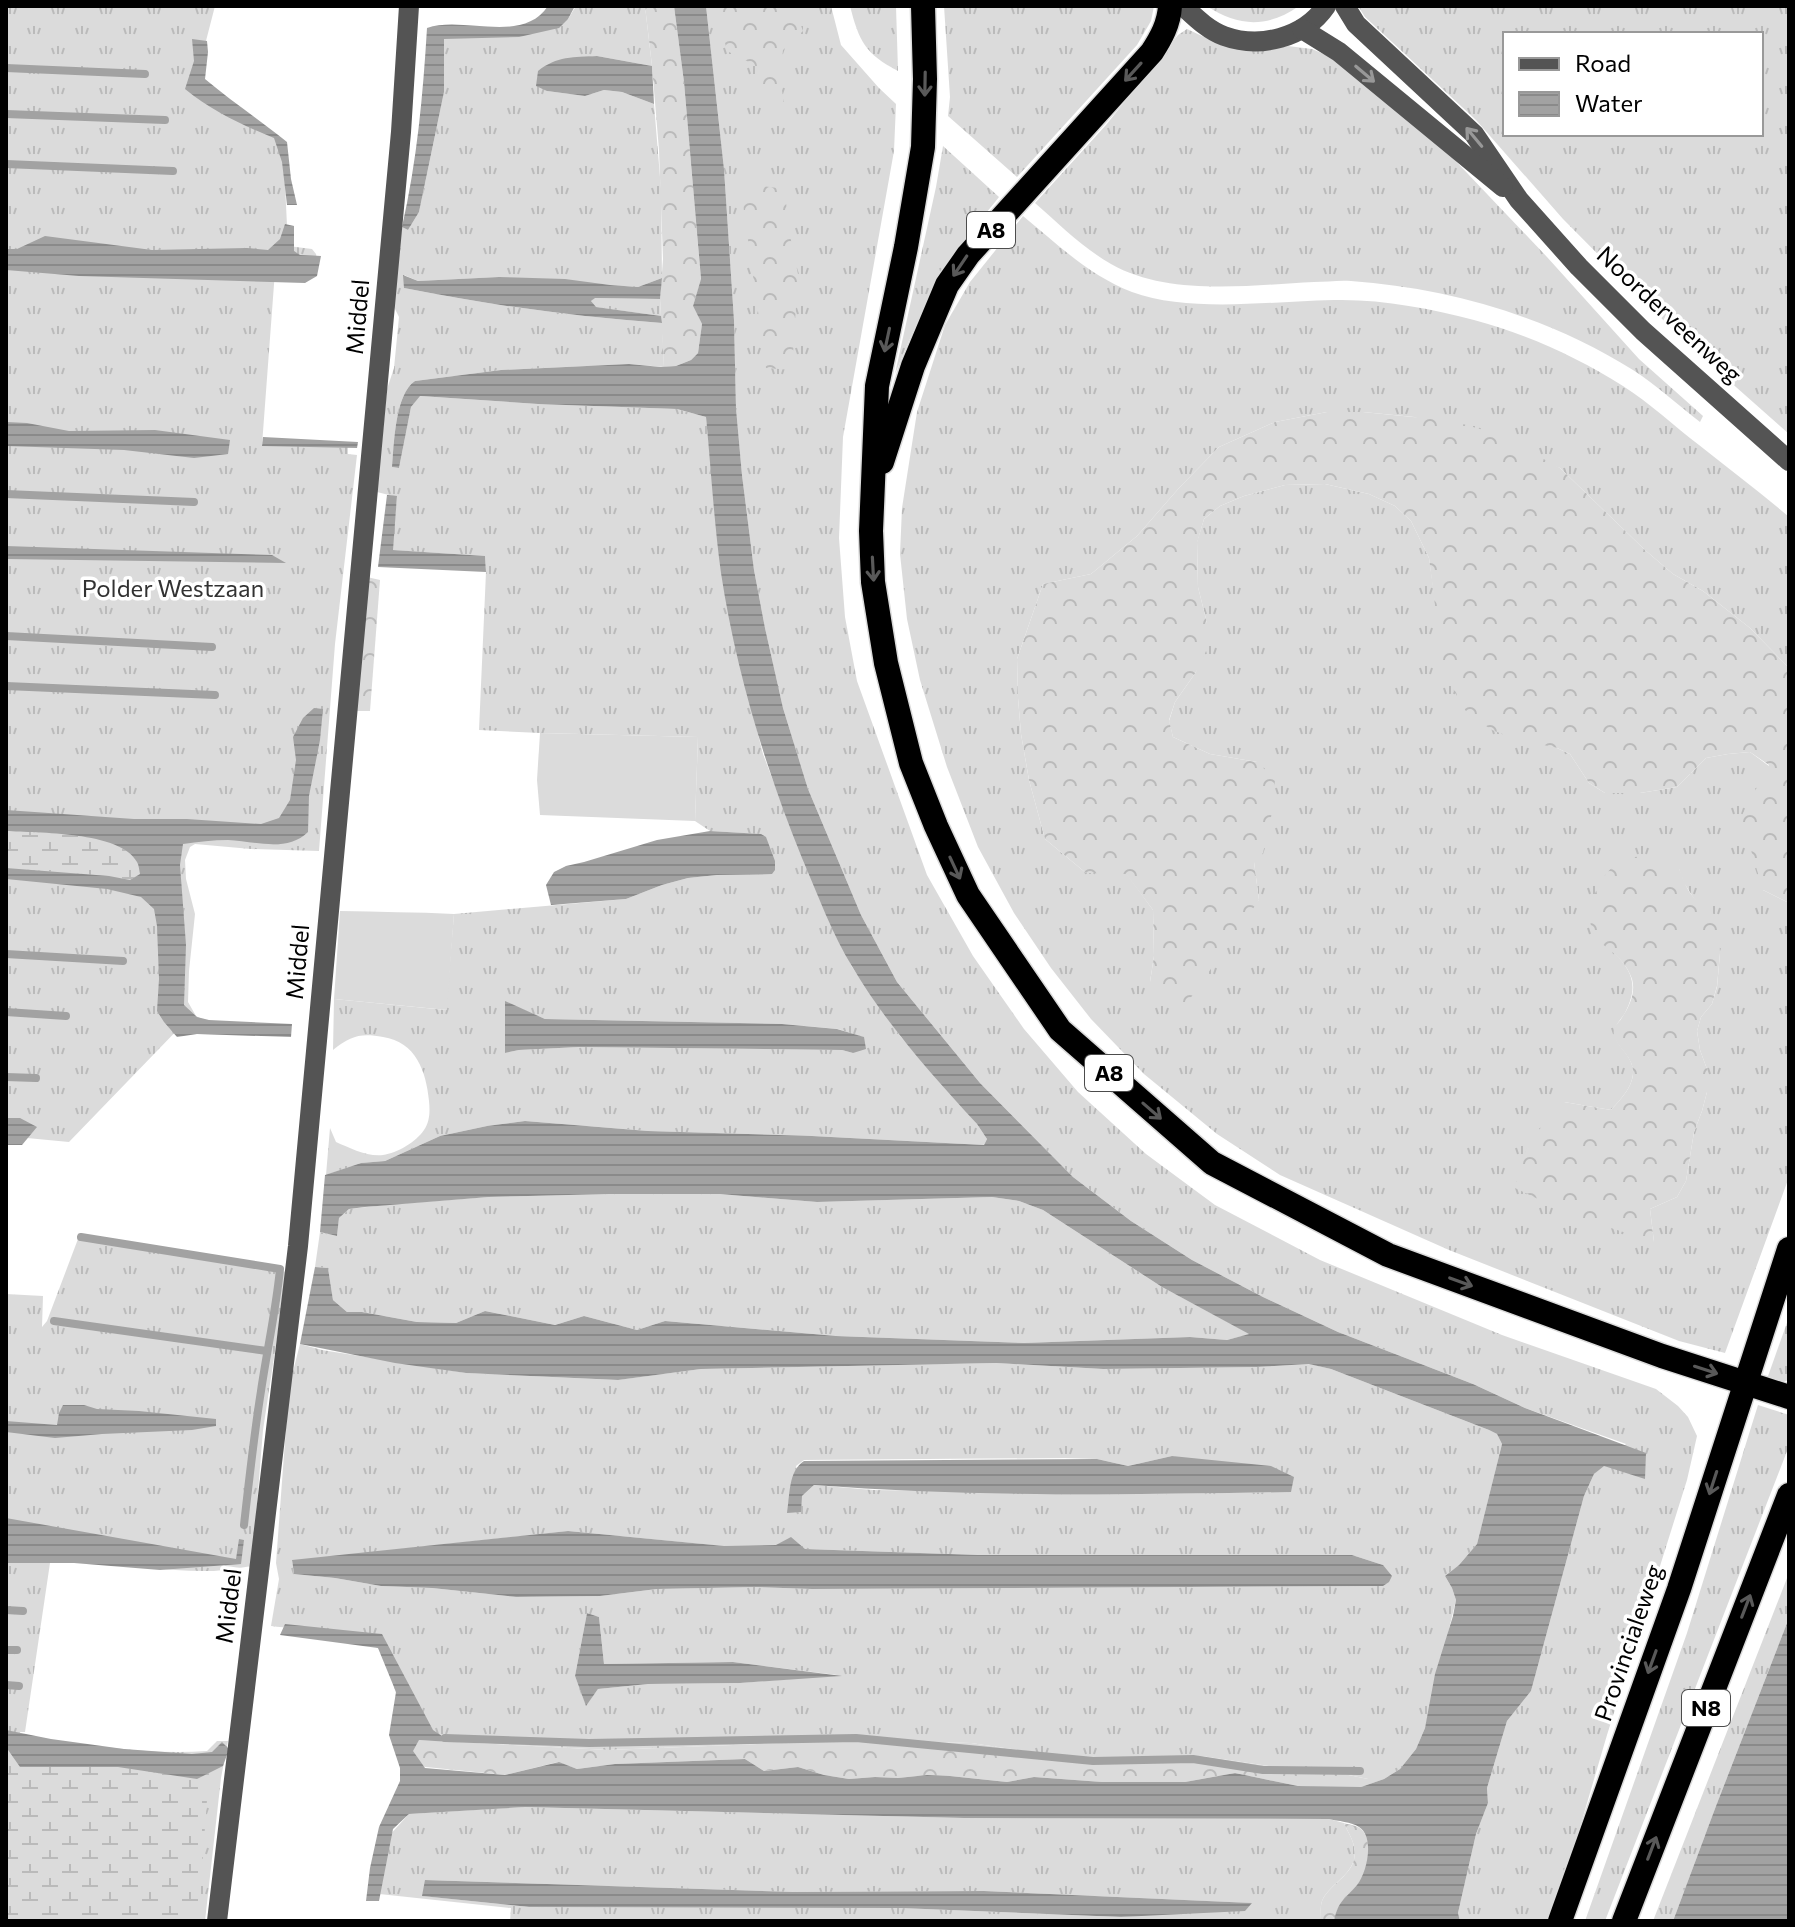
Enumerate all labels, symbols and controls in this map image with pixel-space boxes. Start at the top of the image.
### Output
legend [1503,32,1763,136]
text: Road [1575,48,1631,77]
one-way arrow [1124,62,1142,82]
one-way arrow [1355,65,1375,83]
one-way arrow [917,70,933,97]
text: Water [1575,88,1643,117]
one-way arrow [1465,127,1483,147]
road number: A8 [967,212,1015,248]
street label: Noorderveenweg [1592,239,1748,388]
one-way arrow [952,255,968,277]
street label: Middel [339,278,374,356]
one-way arrow [878,327,893,353]
one-way arrow [865,555,880,582]
park label: Polder Westzaan [82,573,264,602]
one-way arrow [948,856,963,880]
street label: Middel [279,923,314,1001]
road number: A8 [1085,1055,1133,1091]
one-way arrow [1142,1102,1162,1120]
one-way arrow [1448,1276,1473,1290]
one-way arrow [1692,1363,1718,1378]
one-way arrow [1705,1470,1720,1496]
street label: Provincialeweg [1587,1560,1668,1725]
street label: Middel [209,1567,247,1645]
one-way arrow [1740,1594,1754,1619]
one-way arrow [1644,1650,1659,1675]
road number: N8 [1682,1690,1730,1726]
one-way arrow [1646,1836,1660,1861]

